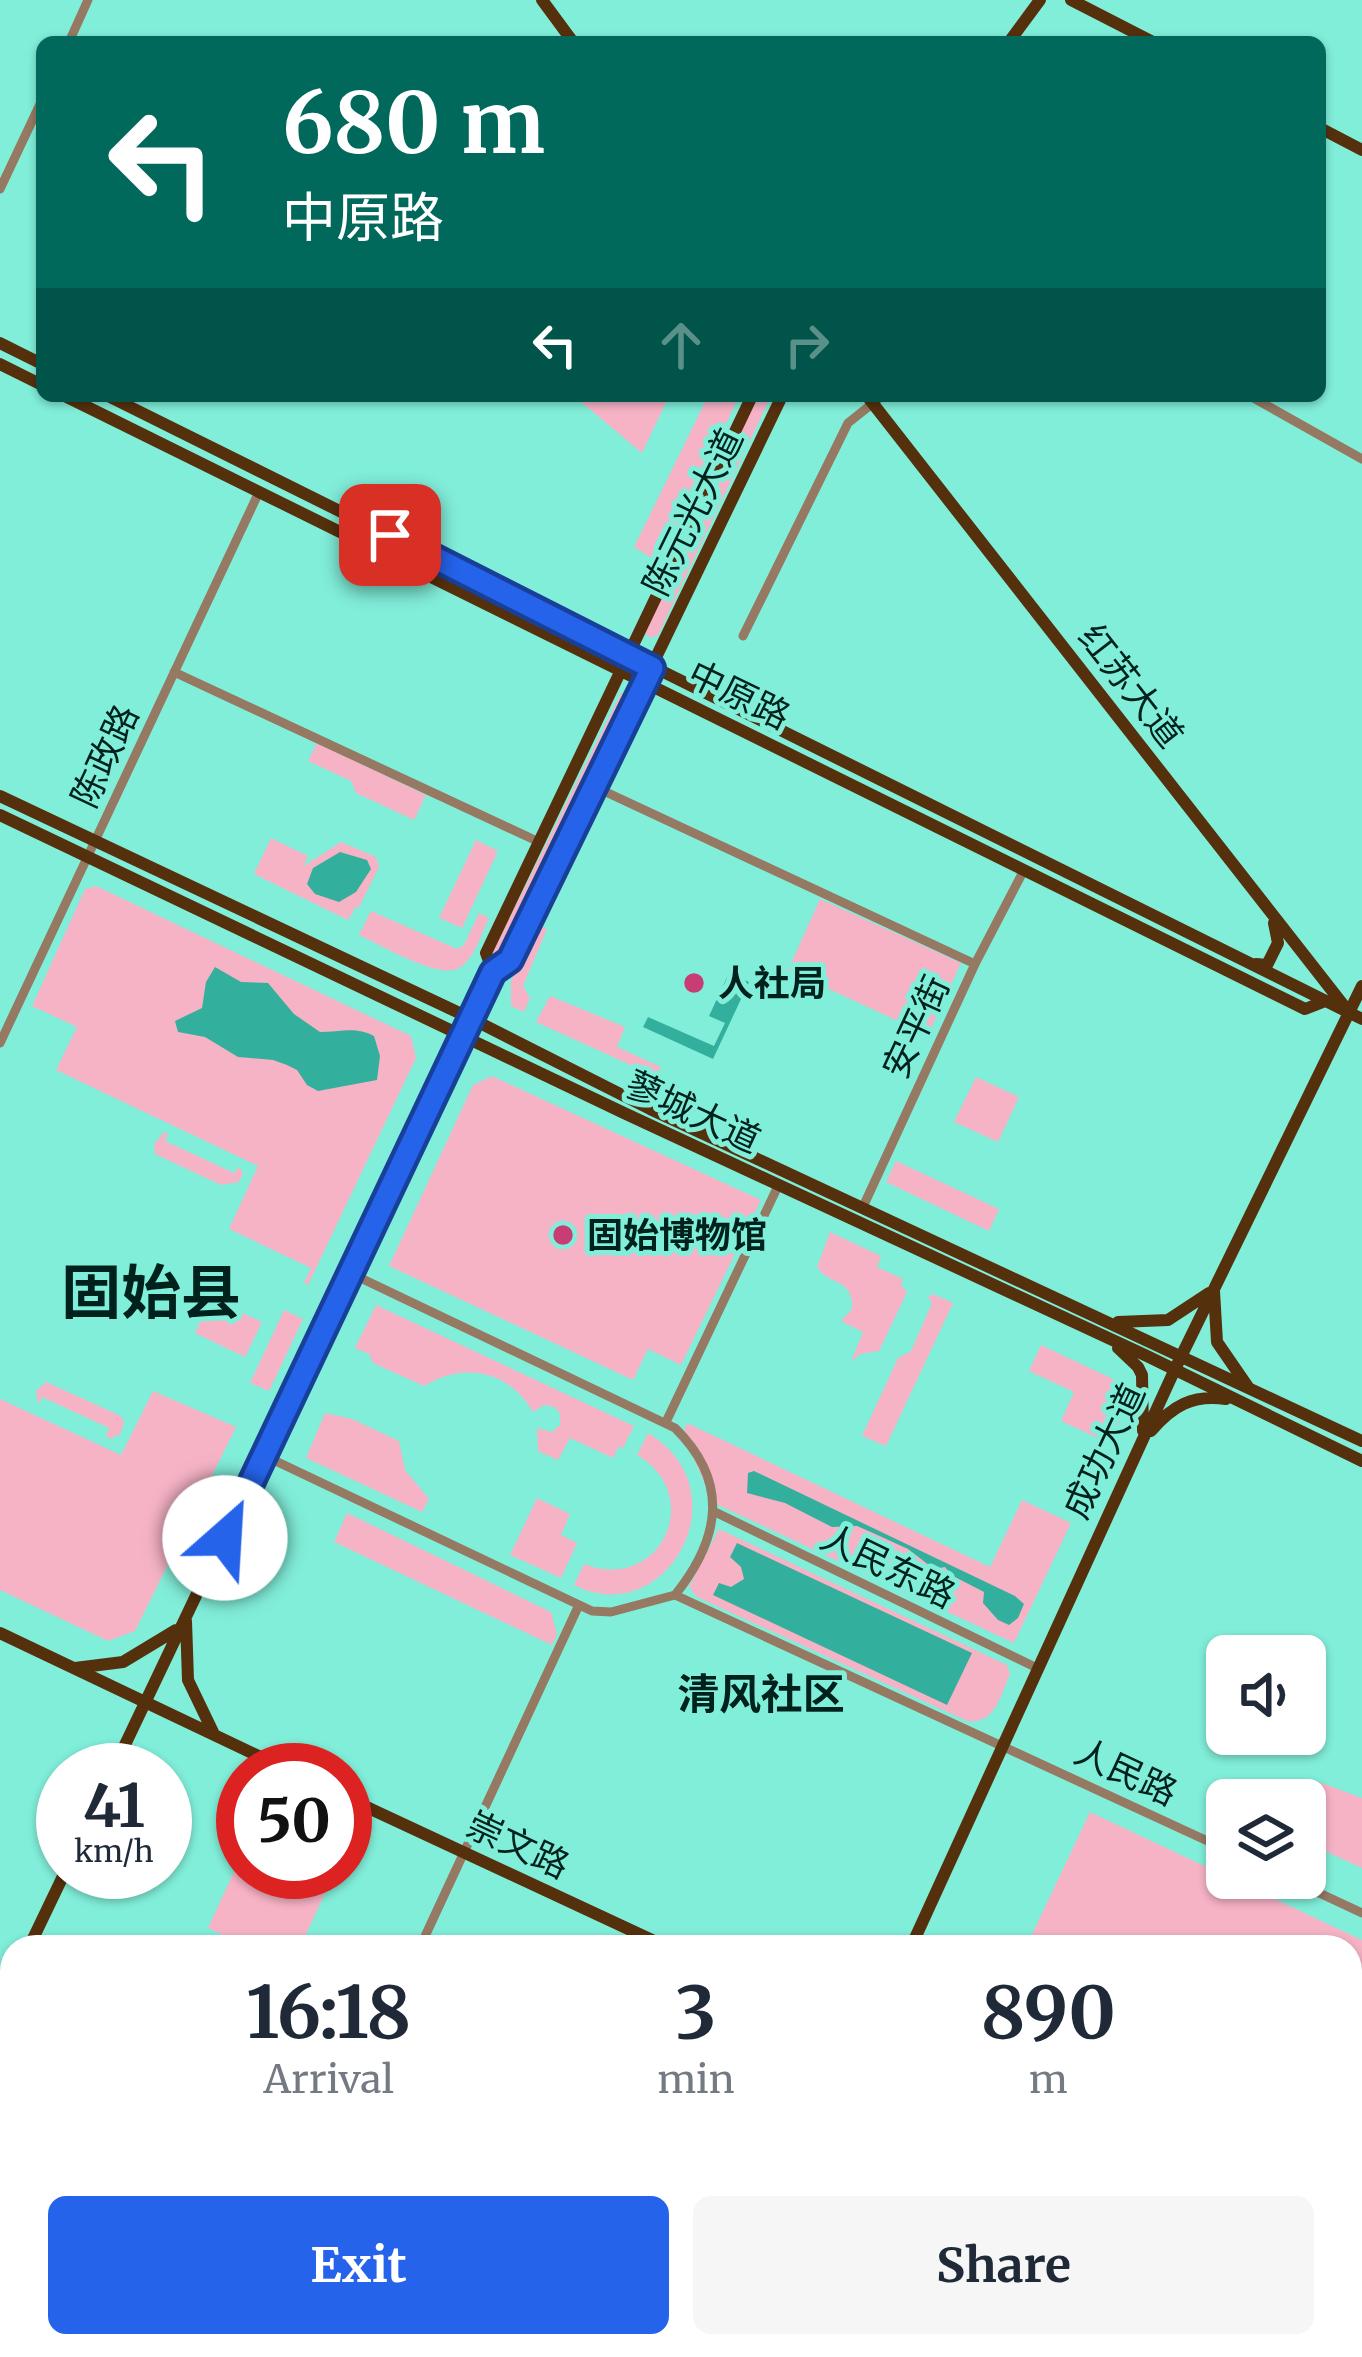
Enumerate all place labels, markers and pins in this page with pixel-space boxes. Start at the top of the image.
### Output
pin [339,484,441,586]
place label: 人社局 [718,961,826,1006]
marker: 人社局 [681,970,707,996]
place label: 固始博物馆 [587,1213,767,1258]
marker: 固始博物馆 [550,1222,576,1248]

